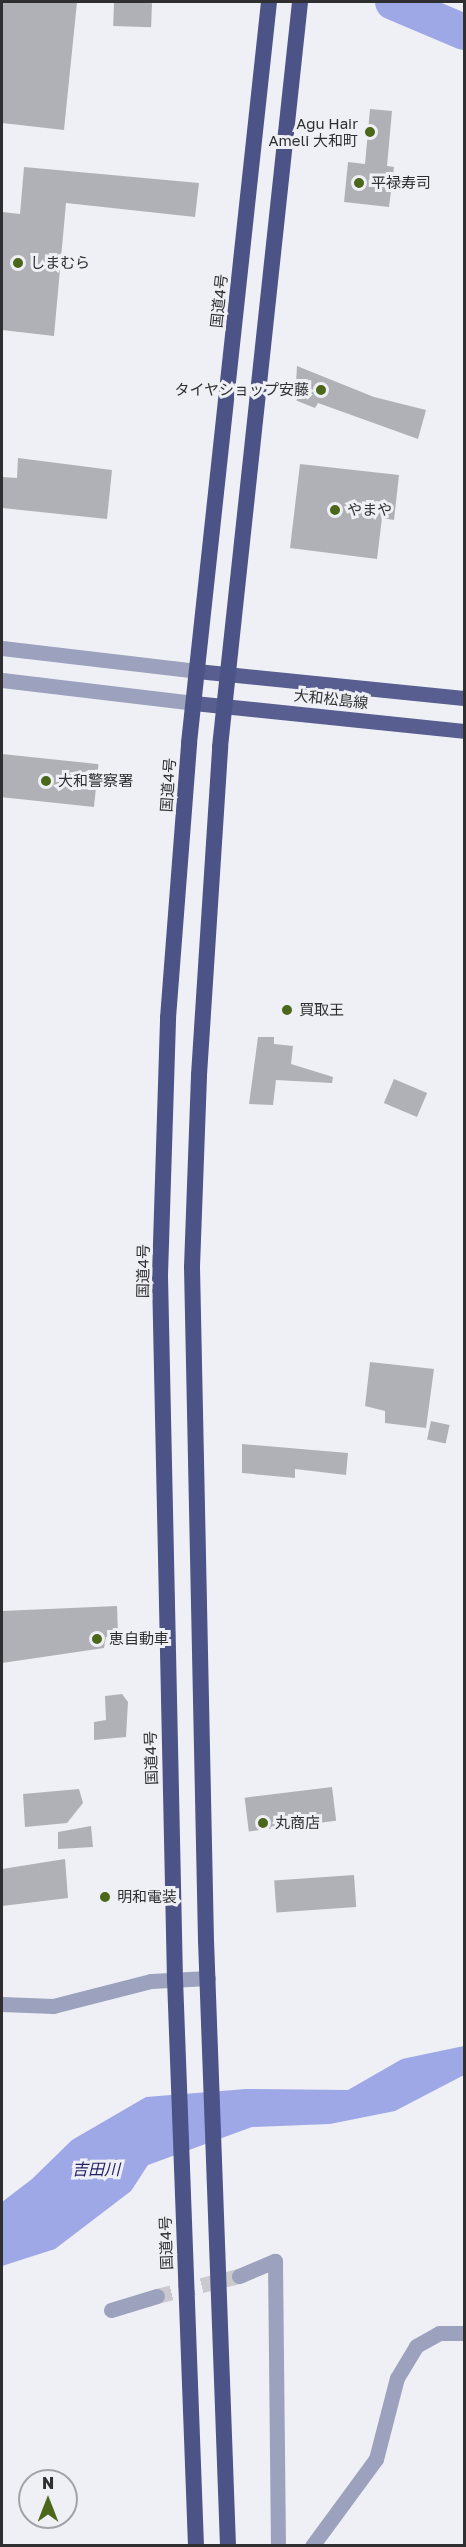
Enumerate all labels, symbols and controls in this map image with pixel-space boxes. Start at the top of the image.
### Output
place label: Agu Hair Ameli 大和町 [268,114,358,149]
marker: Agu Hair Ameli 大和町 [363,125,377,139]
place label: 平禄寿司 [371,174,431,192]
marker: 平禄寿司 [352,176,366,190]
place label: しまむら [30,254,90,272]
marker: しまむら [11,256,25,270]
street label: 国道4号 [207,273,231,329]
place label: タイヤショップ安藤 [174,381,309,399]
marker: タイヤショップ安藤 [314,383,328,397]
place label: やまや [347,501,392,519]
marker: やまや [328,503,342,517]
street label: 大和松島線 [293,686,369,712]
street label: 国道4号 [157,757,179,813]
place label: 大和警察署 [58,772,133,790]
marker: 大和警察署 [39,774,53,788]
place label: 買取王 [299,1001,344,1019]
marker: 買取王 [280,1003,294,1017]
street label: 国道4号 [134,1244,152,1298]
place label: 恵自動車 [109,1630,169,1648]
marker: 恵自動車 [90,1632,104,1646]
street label: 国道4号 [141,1731,161,1785]
place label: 丸商店 [275,1814,320,1832]
marker: 丸商店 [256,1816,270,1830]
place label: 明和電装 [117,1888,177,1906]
marker: 明和電装 [98,1890,112,1904]
water label: 吉田川 [72,2159,120,2179]
street label: 国道4号 [156,2216,176,2270]
north arrow [18,2469,78,2529]
text: N [42,2473,54,2493]

